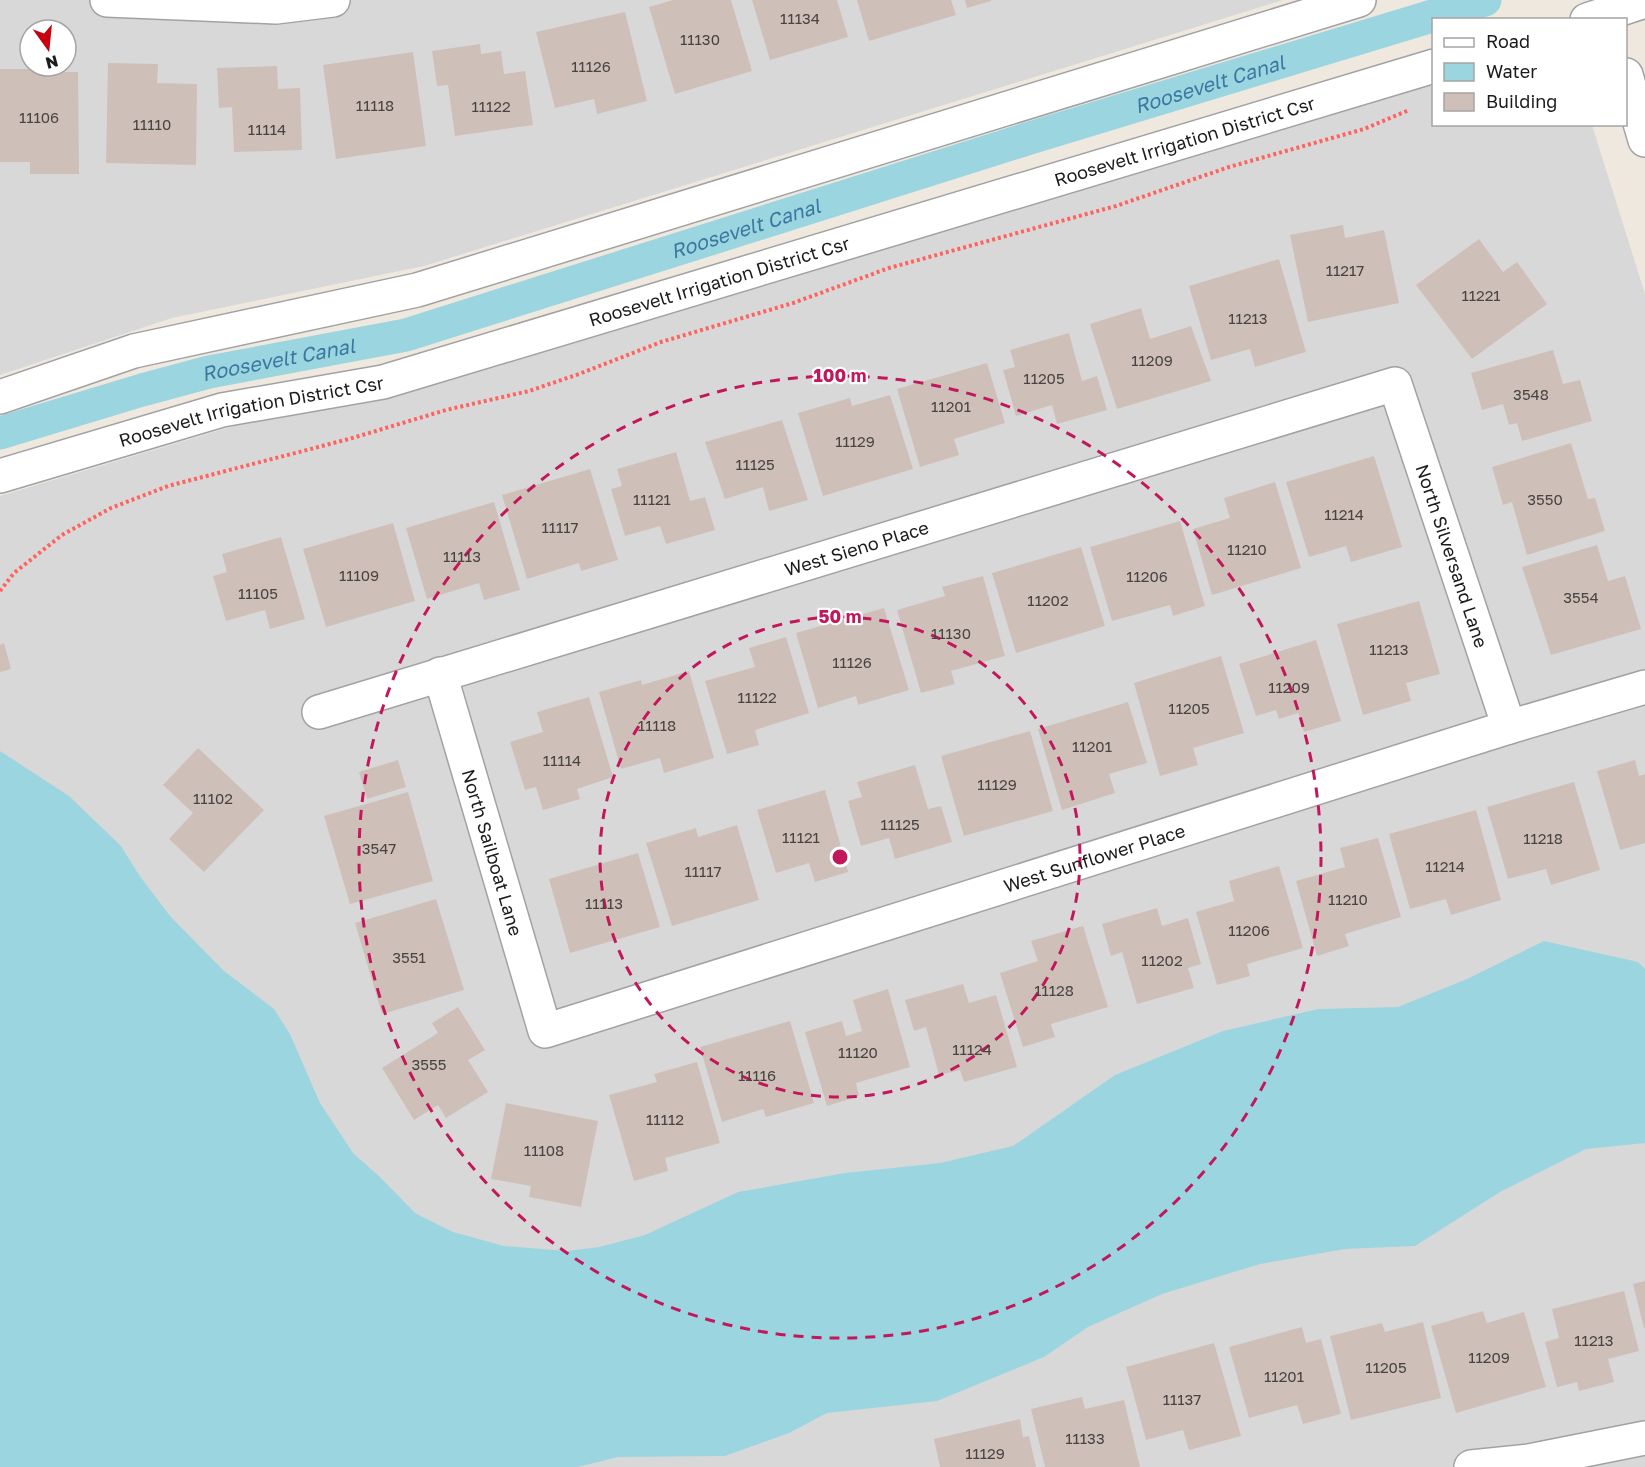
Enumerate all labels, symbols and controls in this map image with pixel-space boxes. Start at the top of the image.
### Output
house number: 11134 [780,9,820,27]
north arrow [18,18,78,78]
legend [1432,18,1627,126]
house number: 11130 [680,30,720,48]
text: Road [1486,30,1530,52]
water label: Roosevelt Canal [1131,49,1288,118]
text: N [43,51,60,74]
house number: 11126 [571,57,611,75]
text: Water [1486,60,1537,82]
text: Building [1486,90,1557,112]
street label: Roosevelt Irrigation District Csr [1052,91,1317,191]
house number: 11118 [356,96,394,114]
house number: 11122 [471,97,511,115]
house number: 11106 [19,108,59,126]
house number: 11110 [133,115,171,133]
house number: 11114 [248,120,286,138]
water label: Roosevelt Canal [668,193,824,263]
street label: Roosevelt Irrigation District Csr [586,231,852,330]
house number: 11217 [1326,261,1364,279]
house number: 11221 [1461,286,1501,304]
house number: 11213 [1228,309,1268,327]
water label: Roosevelt Canal [199,333,357,386]
house number: 11209 [1131,351,1173,369]
text: 100 m [814,364,866,386]
house number: 11205 [1023,369,1065,387]
street label: Roosevelt Irrigation District Csr [116,371,385,451]
house number: 3548 [1513,385,1549,403]
house number: 11201 [931,397,971,415]
house number: 11129 [835,432,875,450]
house number: 11125 [735,455,775,473]
street label: North Silversand Lane [1411,461,1493,651]
house number: 11121 [633,490,671,508]
house number: 3550 [1527,490,1563,508]
house number: 11214 [1324,505,1364,523]
street label: West Sieno Place [782,516,931,580]
house number: 11117 [541,518,579,536]
house number: 11210 [1227,540,1267,558]
house number: 11113 [443,547,481,565]
house number: 11109 [339,566,379,584]
house number: 11206 [1126,567,1168,585]
house number: 11105 [238,584,278,602]
house number: 3554 [1563,588,1599,606]
house number: 11202 [1027,591,1069,609]
text: 50 m [819,605,861,627]
house number: 11130 [931,624,971,642]
house number: 11213 [1369,640,1409,658]
house number: 11126 [832,653,872,671]
house number: 11209 [1268,678,1310,696]
house number: 11122 [737,688,777,706]
house number: 11205 [1168,699,1210,717]
house number: 11118 [638,716,676,734]
house number: 11201 [1072,737,1112,755]
house number: 11114 [543,751,581,769]
street label: North Sailboat Lane [458,766,527,938]
house number: 11129 [977,775,1017,793]
house number: 11102 [193,789,233,807]
house number: 11125 [880,815,920,833]
street label: West Sunflower Place [1001,819,1188,897]
house number: 11121 [782,828,820,846]
house number: 11218 [1523,829,1563,847]
house number: 3547 [362,839,396,857]
centre of rings [830,847,850,867]
house number: 11214 [1425,857,1465,875]
house number: 11117 [684,862,722,880]
house number: 11210 [1328,890,1368,908]
house number: 11113 [585,894,623,912]
house number: 11206 [1228,921,1270,939]
house number: 3551 [392,948,426,966]
house number: 11202 [1141,951,1183,969]
house number: 11128 [1034,981,1074,999]
house number: 11124 [952,1040,992,1058]
house number: 11120 [838,1043,878,1061]
house number: 3555 [412,1055,446,1073]
house number: 11116 [738,1066,776,1084]
house number: 11112 [646,1110,684,1128]
house number: 11108 [524,1141,564,1159]
house number: 11213 [1574,1331,1614,1349]
house number: 11209 [1468,1348,1510,1366]
house number: 11205 [1365,1358,1407,1376]
house number: 11201 [1264,1367,1304,1385]
house number: 11137 [1163,1390,1201,1408]
house number: 11133 [1065,1429,1105,1447]
house number: 11129 [965,1444,1005,1462]

